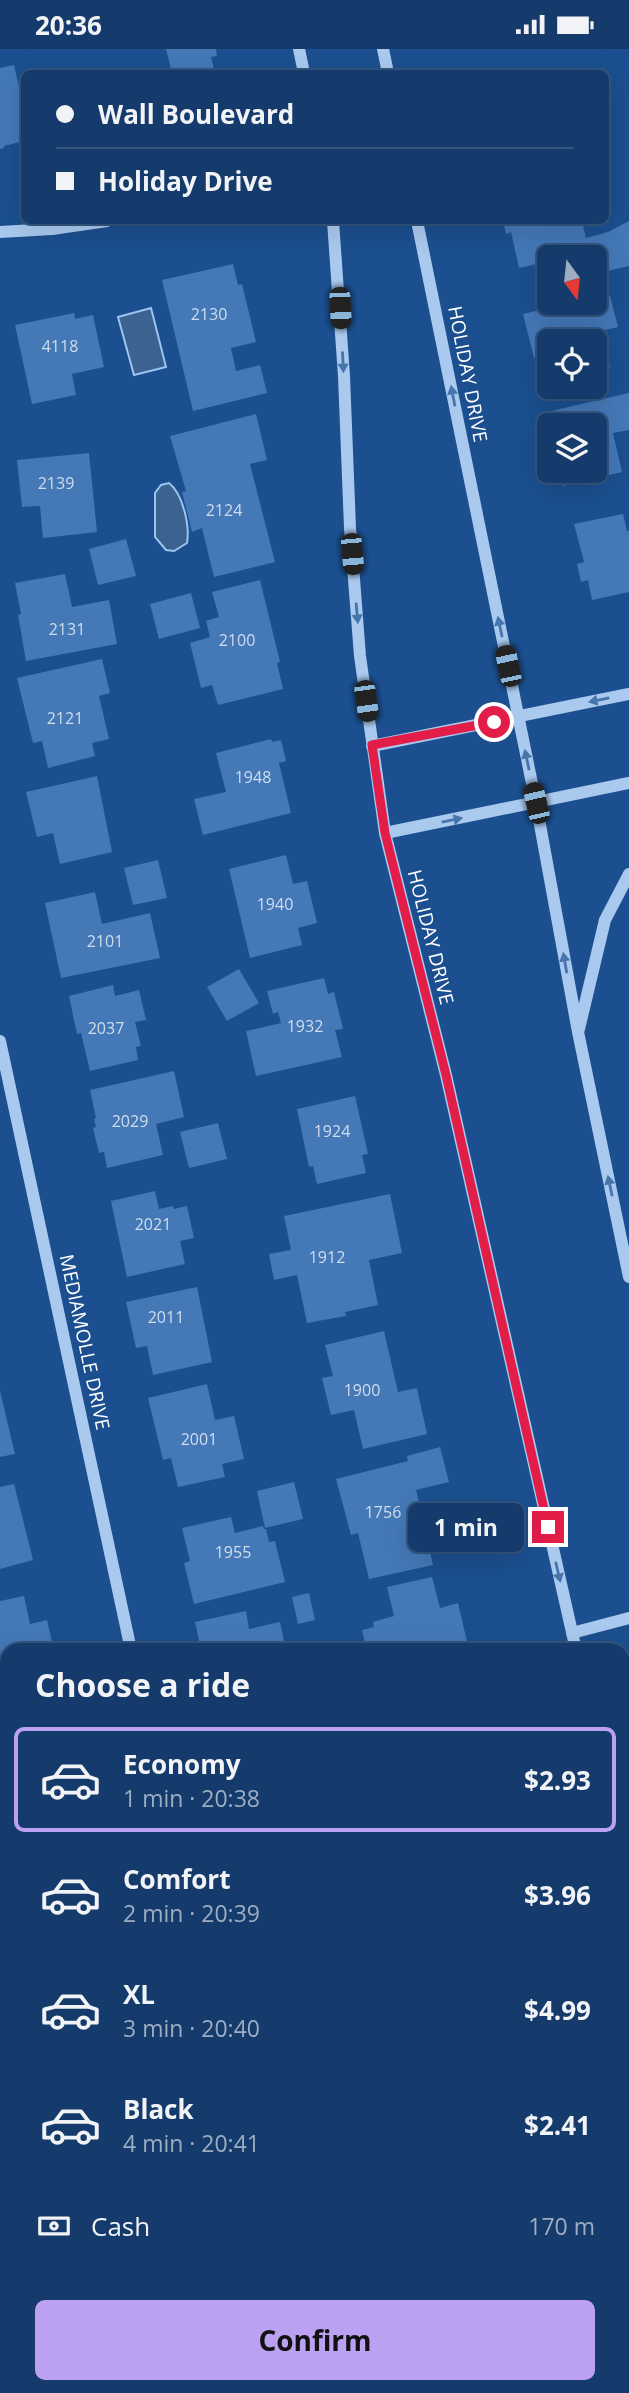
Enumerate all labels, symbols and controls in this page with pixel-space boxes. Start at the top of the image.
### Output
text: 20:36 [35,7,102,43]
text: Wall Boulevard [98,96,294,132]
text: Holiday Drive [98,163,273,199]
north arrow [537,245,607,315]
map controls [537,245,607,483]
car [329,286,352,330]
house number: 2130 [191,303,227,325]
street label: HOLIDAY DRIVE [442,304,494,444]
button: locate [537,329,607,399]
house number: 4118 [42,335,78,357]
one-way arrow [338,351,349,373]
one-way arrow [447,385,458,407]
button: layers [537,413,607,483]
house number: 2139 [38,472,74,494]
house number: 2124 [206,499,242,521]
car [340,532,365,576]
one-way arrow [352,603,363,625]
one-way arrow [495,615,506,637]
house number: 2131 [49,618,85,640]
house number: 2100 [219,629,255,651]
car [494,643,523,689]
car [353,679,380,723]
one-way arrow [588,695,610,706]
route start [478,706,510,738]
house number: 2121 [47,707,83,729]
one-way arrow [521,749,532,771]
house number: 1948 [235,766,271,788]
car [522,780,551,826]
one-way arrow [441,814,463,825]
street label: HOLIDAY DRIVE [402,867,460,1007]
house number: 1940 [257,893,293,915]
house number: 2101 [87,930,123,952]
one-way arrow [559,952,570,974]
house number: 1932 [287,1015,323,1037]
house number: 2037 [88,1017,124,1039]
house number: 2029 [112,1110,148,1132]
house number: 1924 [314,1120,350,1142]
one-way arrow [604,1175,615,1197]
house number: 2021 [135,1213,171,1235]
house number: 1912 [309,1246,345,1268]
street label: MEDIAMOLLE DRIVE [54,1252,116,1432]
house number: 2011 [148,1306,184,1328]
house number: 1900 [344,1379,380,1401]
house number: 2001 [181,1428,217,1450]
house number: 1756 [365,1501,401,1523]
callout: 1 min [408,1503,524,1551]
text: 1 min [434,1511,498,1543]
route end [532,1511,564,1543]
house number: 1955 [215,1541,251,1563]
one-way arrow [553,1561,564,1583]
text: Choose a ride [35,1663,250,1706]
text: Economy [123,1746,241,1782]
icon: car [39,1748,102,1811]
text: $2.93 [524,1762,591,1798]
text: 1 min · 20:38 [123,1782,260,1814]
text: Comfort [123,1861,230,1897]
icon: car [39,1863,102,1926]
text: $3.96 [524,1877,591,1913]
text: 2 min · 20:39 [123,1897,260,1929]
text: XL [123,1976,155,2012]
icon: car [39,1978,102,2041]
text: $4.99 [524,1992,591,2028]
text: 3 min · 20:40 [123,2012,260,2044]
text: Black [123,2091,194,2127]
icon: car [39,2093,102,2156]
text: $2.41 [524,2107,591,2143]
text: 4 min · 20:41 [123,2127,260,2159]
icon: cash [35,2207,73,2245]
text: Cash [91,2208,150,2244]
text: 170 m [528,2210,595,2242]
button: Confirm [35,2300,595,2380]

